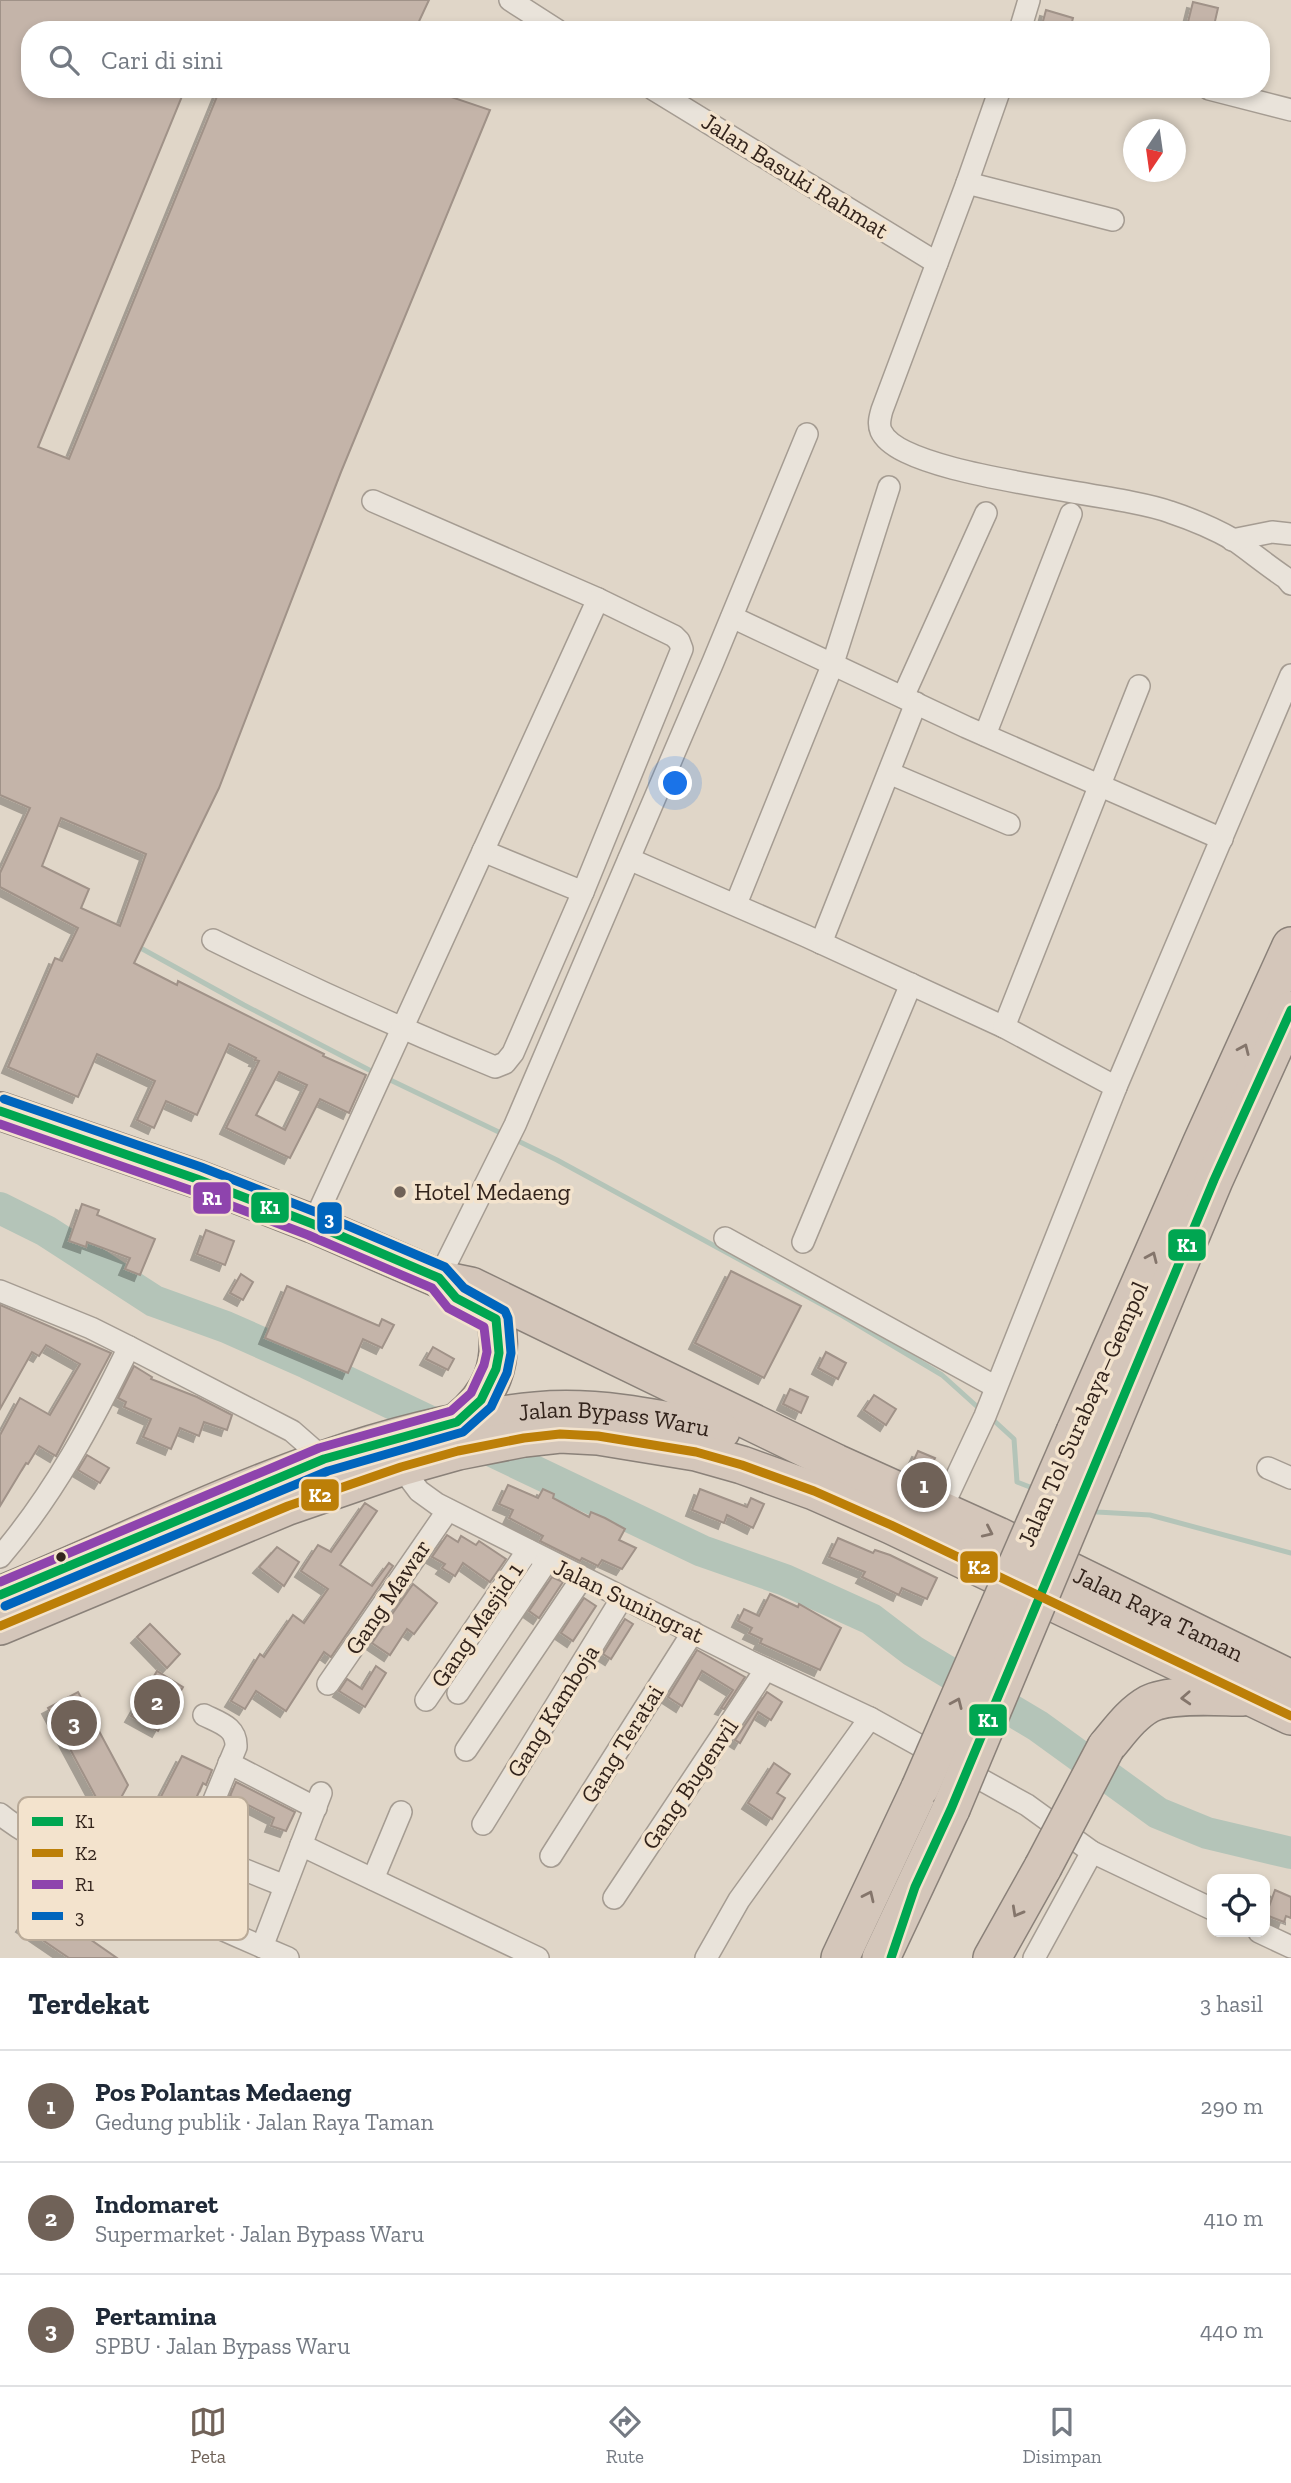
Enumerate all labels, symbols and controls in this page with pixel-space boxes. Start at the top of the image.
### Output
search box [21,21,1270,98]
icon: search [45,41,83,79]
text: Cari di sini [101,44,223,76]
street label: Jalan Basuki Rahmat [696,106,894,245]
north arrow [1123,119,1186,182]
your location [658,766,692,800]
one-way arrow [1236,1044,1250,1056]
place label: Hotel Medaeng [414,1177,571,1206]
line badge: R1 [192,1181,232,1215]
marker: Hotel Medaeng [392,1184,408,1200]
text: R1 [202,1187,222,1210]
line badge: K1 [250,1191,290,1224]
text: K1 [260,1196,281,1219]
line badge: 3 [316,1201,343,1235]
text: 3 [324,1207,334,1230]
line badge: K1 [1167,1228,1207,1262]
text: K1 [1177,1234,1198,1257]
one-way arrow [1144,1252,1158,1264]
street label: Jalan Tol Surabaya–Gempol [1011,1277,1154,1551]
street label: Jalan Bypass Waru [517,1395,713,1443]
pin: 1 [901,1459,947,1511]
line badge: K2 [300,1478,340,1512]
text: K2 [308,1484,332,1507]
one-way arrow [981,1523,993,1537]
street label: Gang Mawar [338,1534,437,1660]
unlabelled marker [54,1550,68,1564]
line badge: K2 [959,1550,999,1584]
street label: Jalan Suningrat [549,1552,709,1649]
text: K2 [967,1556,991,1579]
street label: Gang Masjid 1 [424,1557,529,1693]
street label: Jalan Raya Taman [1069,1560,1249,1668]
street label: Gang Kamboja [500,1639,605,1782]
pin: 2 [134,1676,180,1728]
street label: Gang Teratai [574,1679,669,1808]
one-way arrow [1181,1690,1192,1705]
pin: 3 [51,1697,97,1749]
one-way arrow [949,1697,963,1710]
line badge: K1 [968,1703,1008,1737]
text: K1 [978,1709,999,1732]
street label: Gang Bugenvil [635,1713,744,1855]
legend [18,1797,248,1940]
text: K1 [75,1810,95,1833]
text: K2 [75,1842,97,1865]
text: R1 [75,1873,94,1896]
map controls [1207,1874,1270,1937]
button: locate [1207,1874,1270,1937]
one-way arrow [860,1891,874,1903]
text: 3 [75,1905,84,1928]
one-way arrow [1012,1905,1025,1918]
text: Terdekat [28,1986,149,2022]
text: 3 hasil [1200,1990,1263,2018]
text: Pos Polantas Medaeng [95,2076,352,2108]
text: 1 [46,2092,56,2120]
text: 290 m [1201,2092,1263,2120]
text: Gedung publik · Jalan Raya Taman [95,2108,434,2136]
text: Indomaret [95,2188,218,2220]
text: 2 [45,2204,57,2232]
text: 410 m [1203,2204,1263,2232]
text: Supermarket · Jalan Bypass Waru [95,2220,424,2248]
text: Pertamina [95,2300,217,2332]
text: 3 [45,2316,57,2344]
text: 440 m [1200,2316,1263,2344]
text: SPBU · Jalan Bypass Waru [95,2332,350,2360]
tab: Peta [189,2403,227,2468]
tab: Rute [606,2403,644,2468]
tab: Disimpan [1022,2403,1102,2468]

